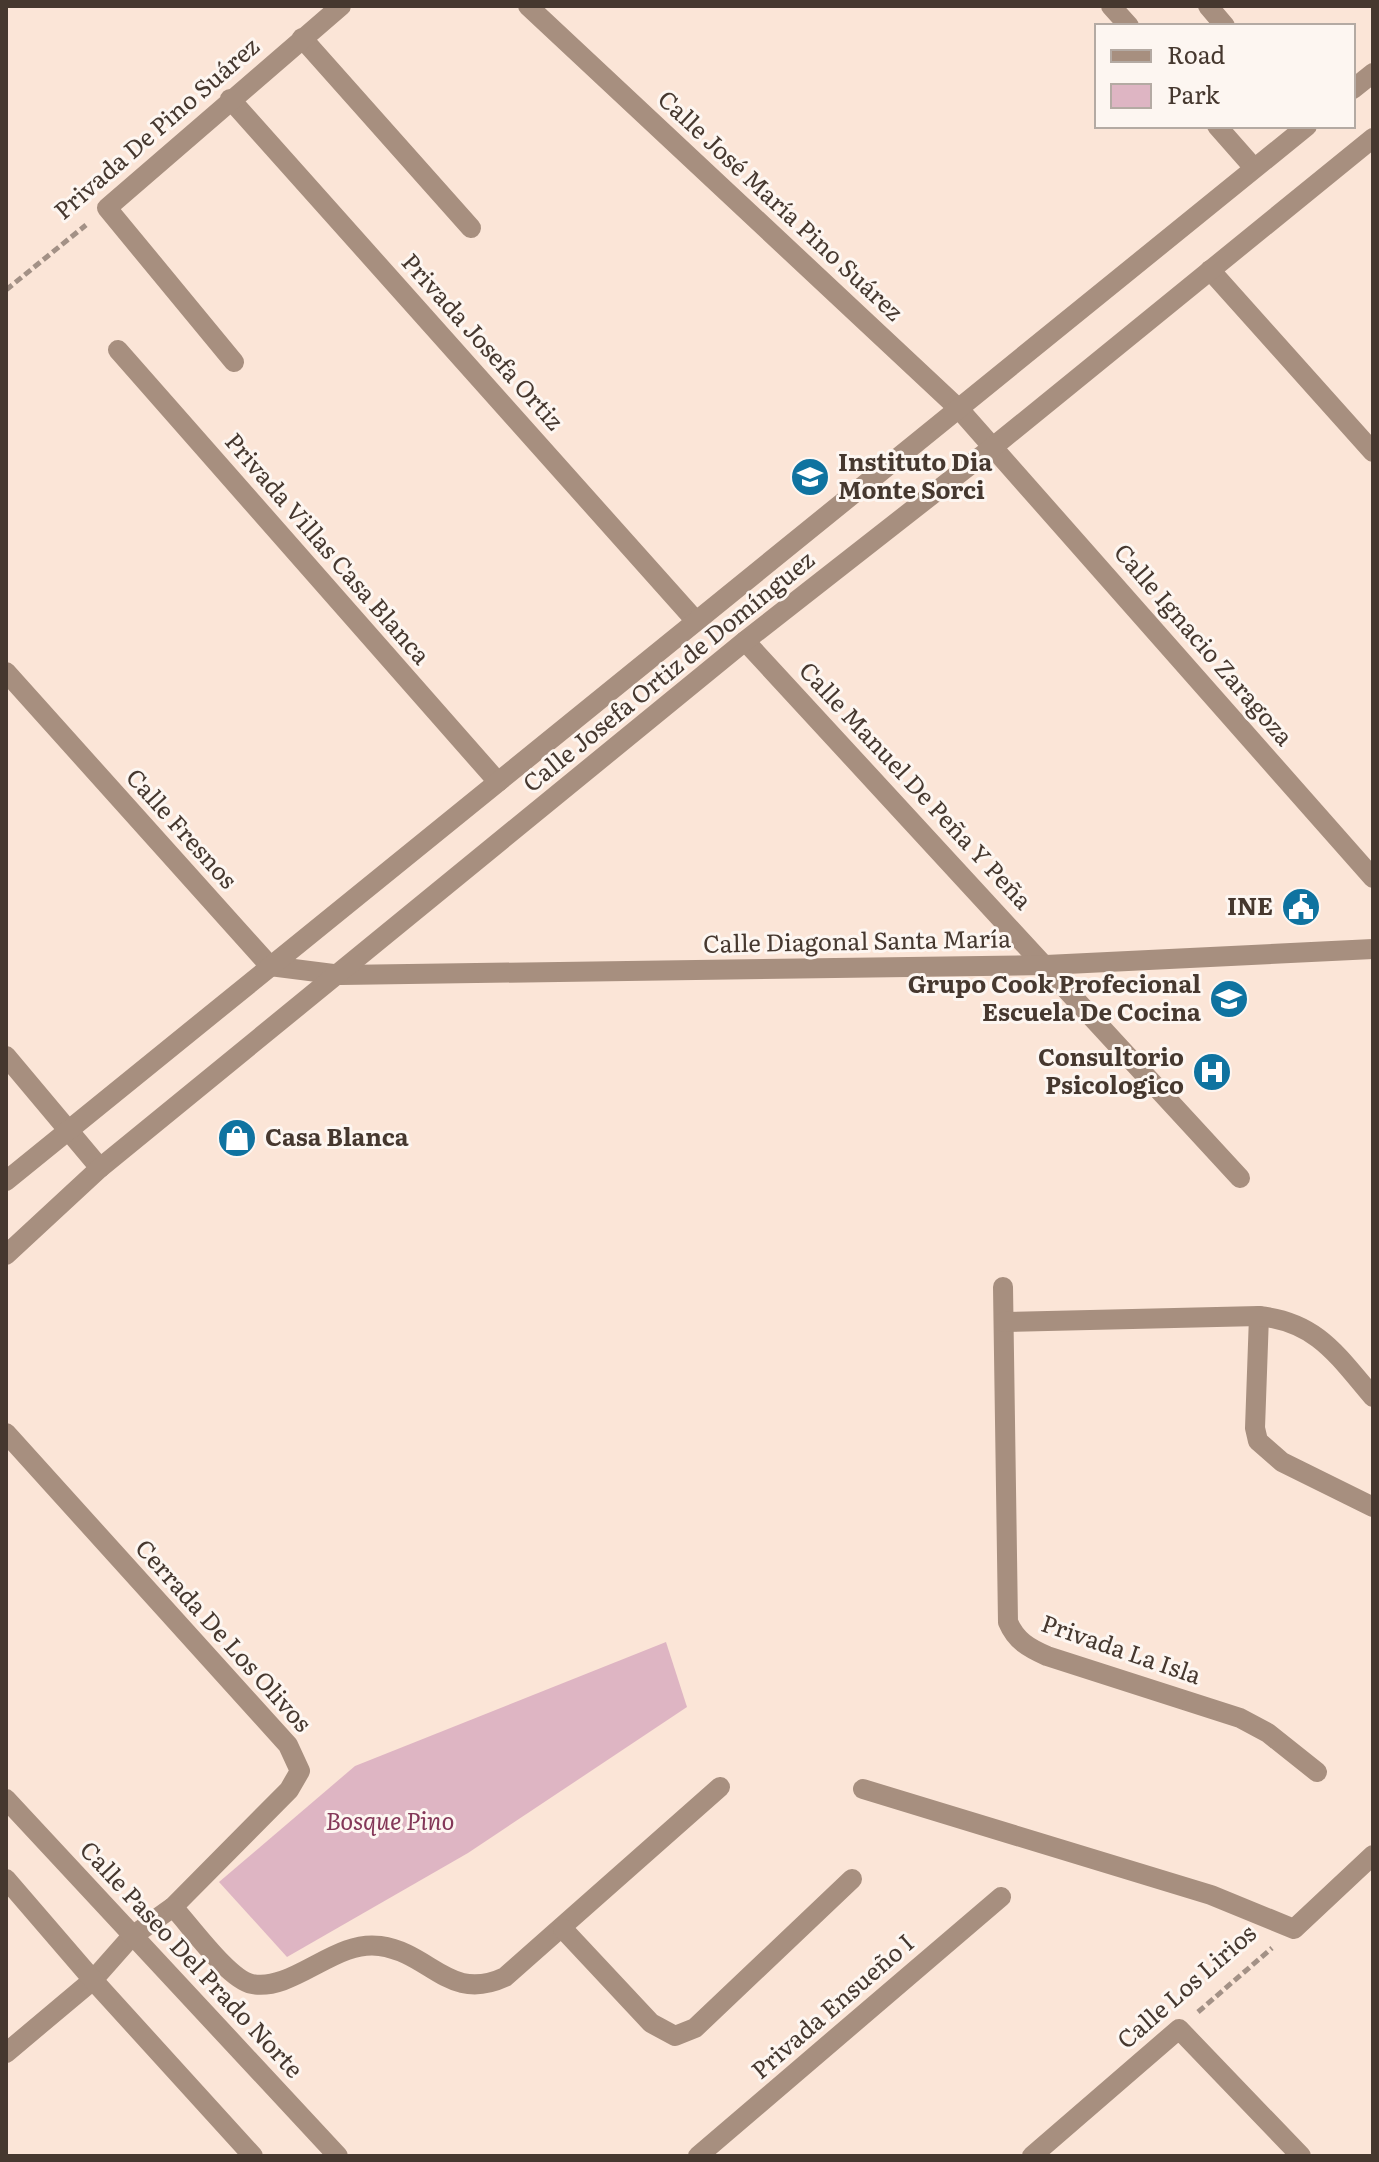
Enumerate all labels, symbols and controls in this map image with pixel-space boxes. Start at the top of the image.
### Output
legend [1095,24,1355,128]
street label: Privada De Pino Suárez [45,28,266,226]
text: Road [1167,36,1226,71]
text: Park [1167,76,1220,111]
street label: Calle José María Pino Suárez [651,81,912,328]
street label: Privada Josefa Ortiz [395,244,573,437]
street label: Privada Villas Casa Blanca [218,424,440,671]
place label: Instituto Dia Monte Sorci [838,443,992,506]
school or university icon: Instituto Dia Monte Sorci [789,456,831,498]
street label: Calle Ignacio Zaragoza [1107,535,1303,752]
street label: Calle Josefa Ortiz de Domínguez [514,541,821,799]
street label: Calle Manuel De Peña Y Peña [792,653,1041,916]
street label: Calle Fresnos [119,759,247,895]
public building icon: INE [1280,886,1322,928]
place label: INE [1227,887,1273,922]
street label: Calle Diagonal Santa María [703,919,1011,960]
place label: Grupo Cook Profecional Escuela De Cocina [908,965,1201,1028]
school or university icon: Grupo Cook Profecional Escuela De Cocina [1208,978,1250,1020]
place label: Consultorio Psicologico [1038,1038,1184,1101]
hospital icon: Consultorio Psicologico [1191,1051,1233,1093]
shop icon: Casa Blanca [216,1117,258,1159]
place label: Casa Blanca [265,1118,409,1153]
street label: Cerrada De Los Olivos [129,1530,321,1739]
street label: Privada La Isla [1037,1604,1206,1691]
park label: Bosque Pino [325,1802,455,1837]
street label: Calle Paseo Del Prado Norte [73,1832,312,2085]
street label: Calle Los Lirios [1108,1915,1263,2056]
street label: Privada Ensueño I [742,1924,920,2086]

